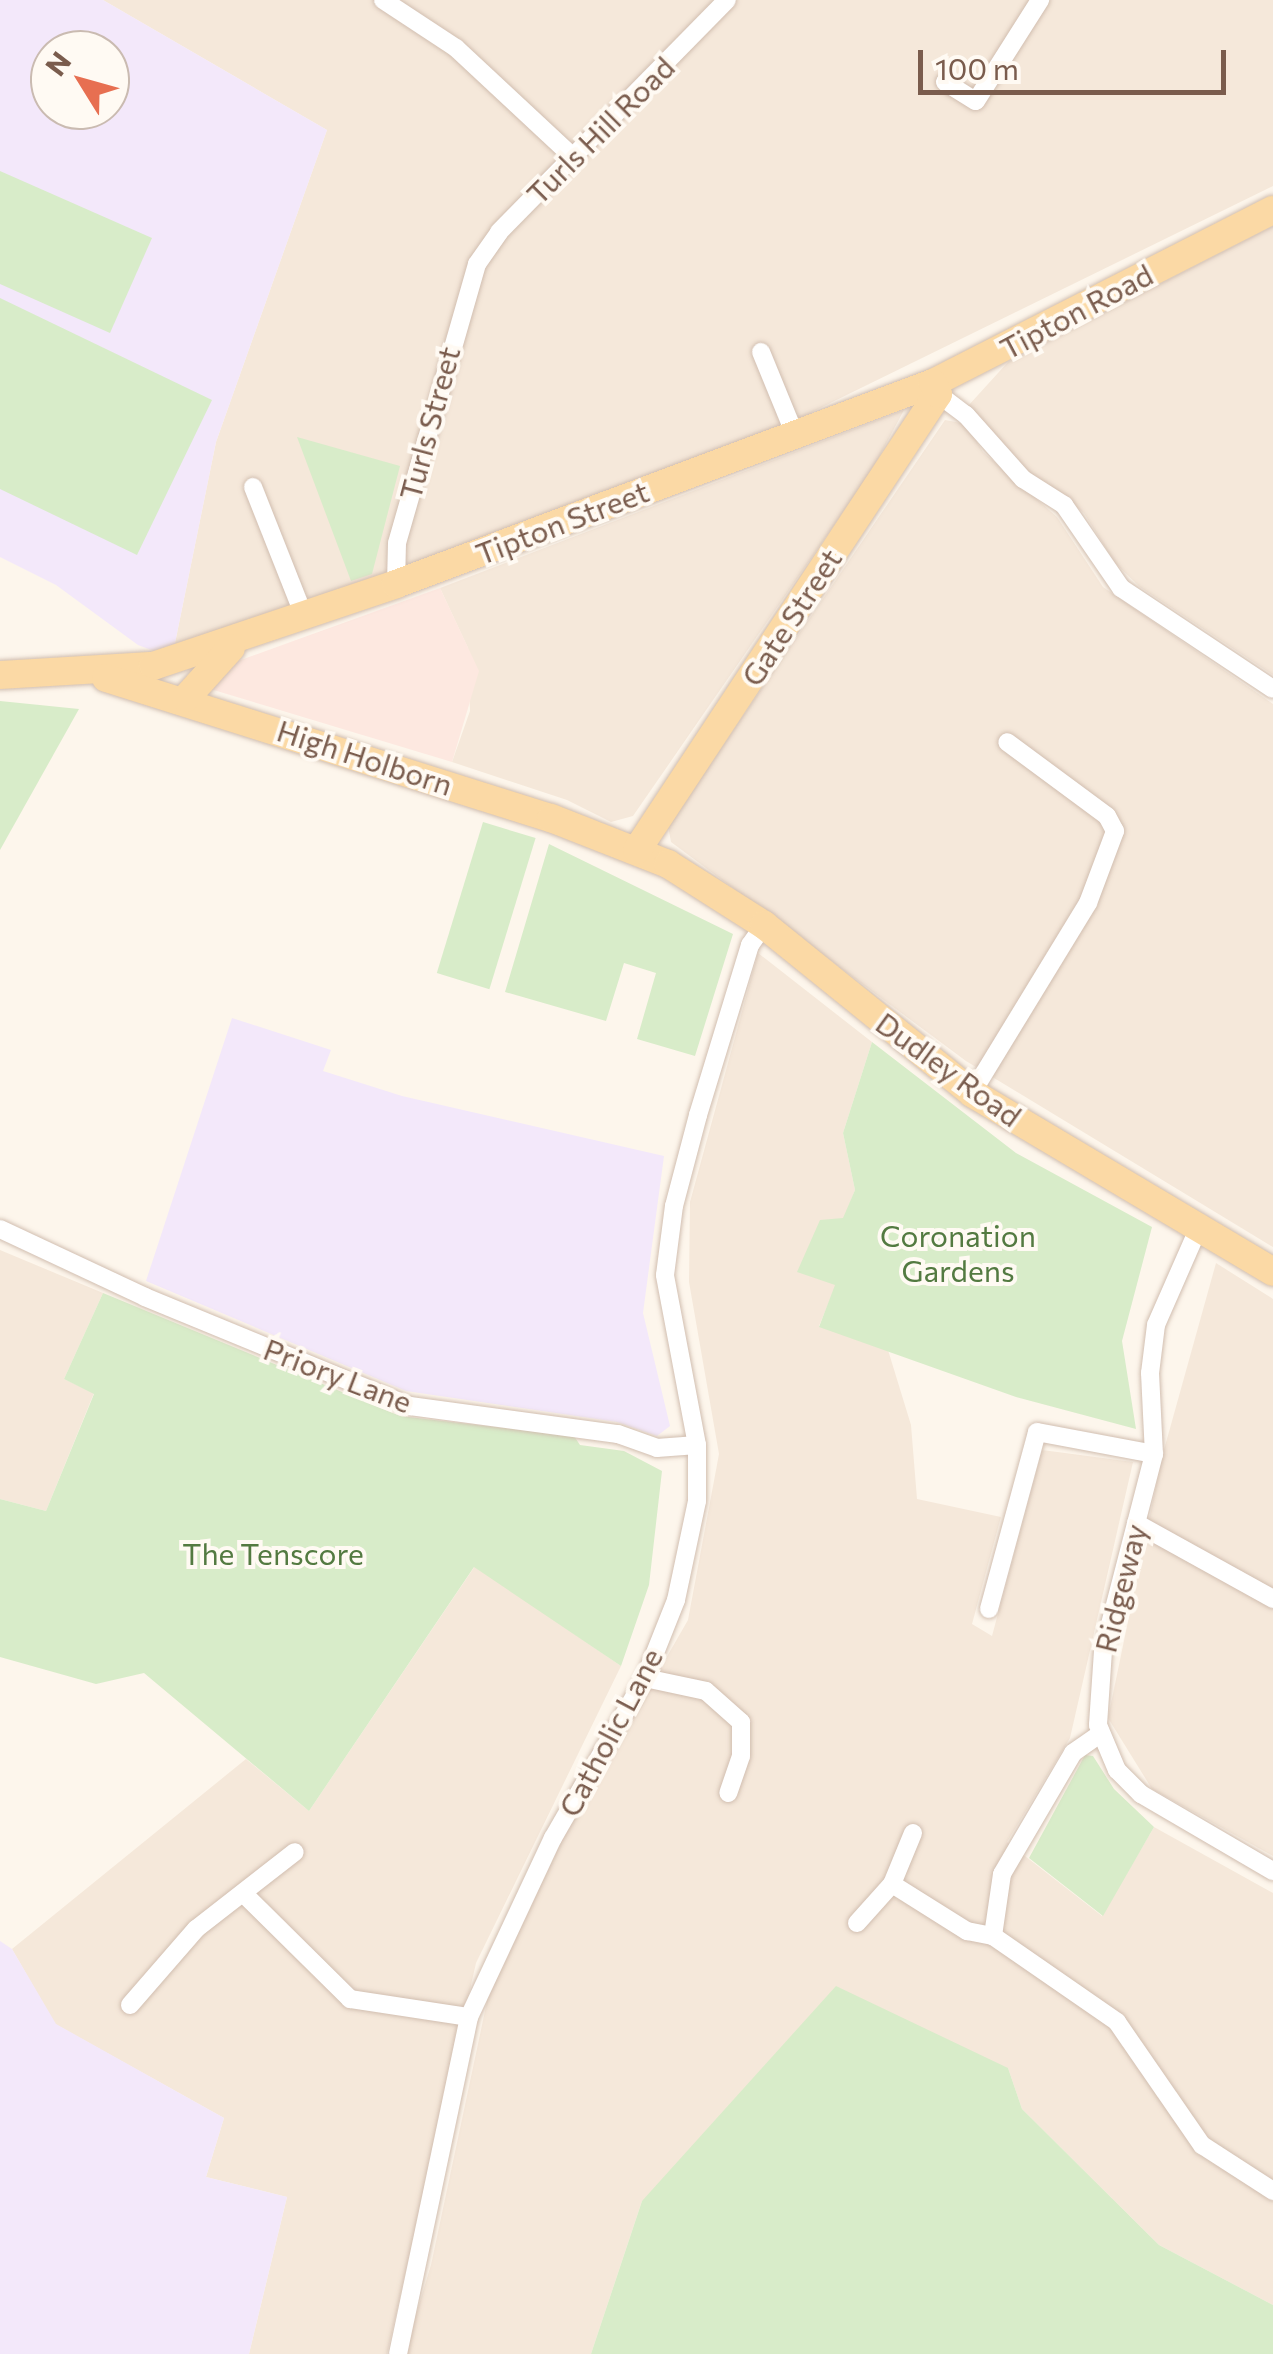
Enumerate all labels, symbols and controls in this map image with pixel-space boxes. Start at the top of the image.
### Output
north arrow [30,30,130,130]
scale bar [923,30,1230,92]
text: N [38,45,78,82]
street label: Turls Hill Road [519,49,681,211]
text: 100 m [935,49,1019,86]
street label: Tipton Road [994,256,1158,366]
street label: Turls Street [391,342,467,504]
street label: Tipton Street [470,473,654,571]
street label: Gate Street [733,542,849,692]
street label: High Holborn [273,712,457,802]
street label: Dudley Road [869,1004,1029,1134]
park label: Coronation Gardens [880,1217,1036,1288]
street label: Priory Lane [259,1330,417,1420]
street label: Ridgeway [1087,1520,1153,1656]
park label: The Tenscore [182,1535,364,1571]
street label: Catholic Lane [551,1642,669,1822]

